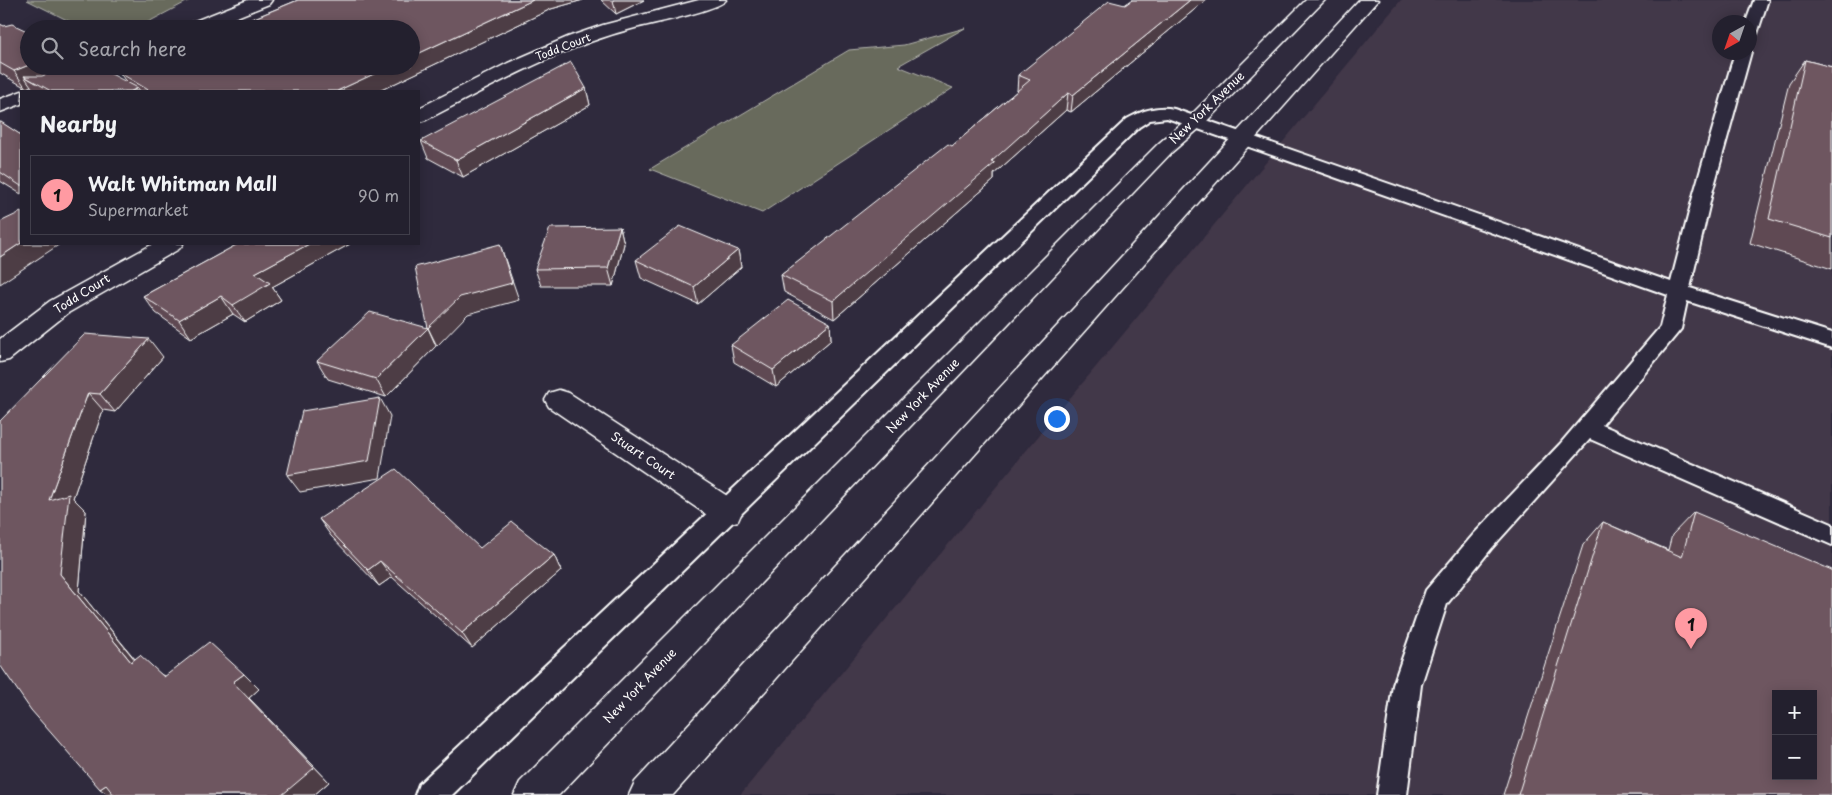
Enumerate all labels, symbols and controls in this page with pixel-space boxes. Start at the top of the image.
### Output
north arrow [1712,15,1757,60]
search box [20,20,420,75]
street label: Todd Court [533,28,593,65]
icon: search [38,34,66,62]
text: Search here [78,34,187,62]
street label: New York Avenue [1165,66,1248,148]
text: Nearby [40,107,117,139]
text: Walt Whitman Mall [88,169,277,197]
text: 1 [53,183,61,207]
text: 90 m [358,183,399,207]
text: Supermarket [88,197,188,221]
street label: Todd Court [50,269,113,318]
street label: New York Avenue [882,353,963,437]
your location [1044,406,1070,432]
street label: Stuart Court [608,427,679,483]
pin: 1 [1675,608,1707,649]
street label: New York Avenue [599,643,680,727]
map controls [1772,690,1817,780]
button: + [1772,690,1817,735]
button: − [1772,735,1817,780]

